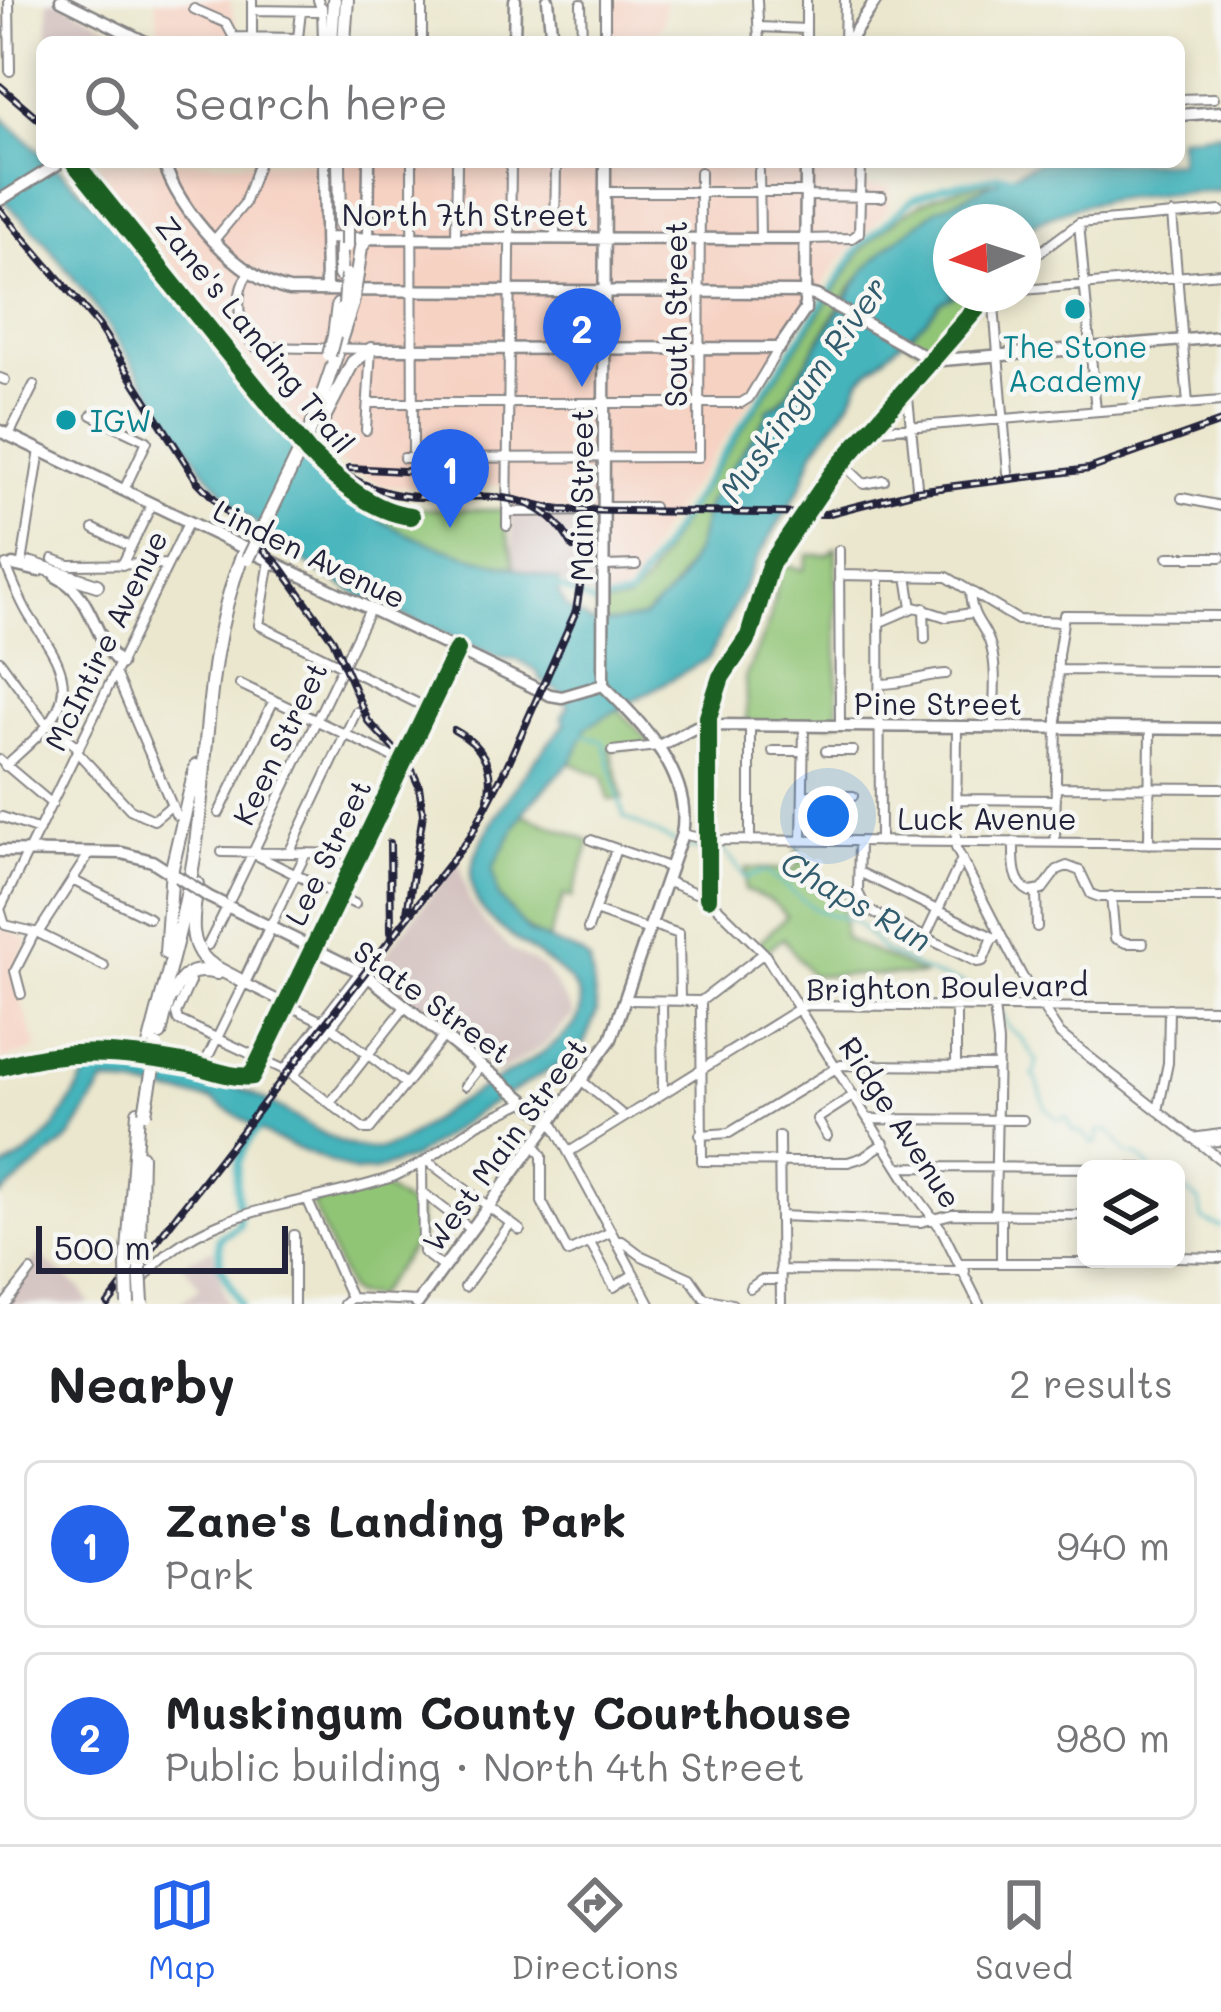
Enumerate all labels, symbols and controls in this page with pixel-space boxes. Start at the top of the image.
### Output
search box [36,36,1185,168]
icon: search [78,69,144,135]
text: Search here [174,73,448,131]
street label: North 7th Street [342,194,588,234]
north arrow [933,204,1041,312]
street label: Zane's Landing Trail [148,207,364,461]
street label: South Street [655,221,695,407]
water label: Muskingum River [708,268,896,510]
pin: 2 [543,288,621,387]
marker: The Stone Academy [1062,296,1088,322]
place label: The Stone Academy [1003,326,1147,400]
place label: IGW [90,400,152,440]
marker: IGW [53,407,79,433]
street label: Main Street [561,408,601,582]
pin: 1 [411,429,489,528]
street label: Linden Avenue [207,489,413,617]
street label: McIntire Avenue [34,523,176,757]
street label: Keen Street [222,655,336,831]
street label: Pine Street [854,683,1022,723]
street label: Lee Street [274,772,380,932]
your location [798,786,858,846]
street label: Luck Avenue [897,798,1077,838]
water label: Chaps Run [774,840,940,960]
street label: State Street [346,930,520,1072]
street label: Brighton Boulevard [806,964,1088,1008]
street label: West Main Street [413,1029,595,1259]
street label: Ridge Avenue [831,1029,971,1215]
map controls [1077,1160,1185,1268]
button: layers [1077,1160,1185,1268]
scale bar [36,1220,288,1273]
text: 500 m [54,1225,151,1268]
text: Nearby [48,1349,235,1416]
text: 2 results [1009,1357,1173,1408]
text: Zane's Landing Park [165,1490,626,1548]
text: 1 [81,1519,99,1570]
text: 940 m [1056,1519,1170,1570]
text: Park [165,1548,253,1599]
text: Muskingum County Courthouse [165,1682,851,1740]
text: 2 [79,1711,101,1762]
text: 980 m [1056,1711,1170,1762]
text: Public building · North 4th Street [165,1740,805,1791]
tab: Map [148,1872,215,1987]
tab: Directions [511,1872,679,1987]
tab: Saved [975,1872,1073,1987]

